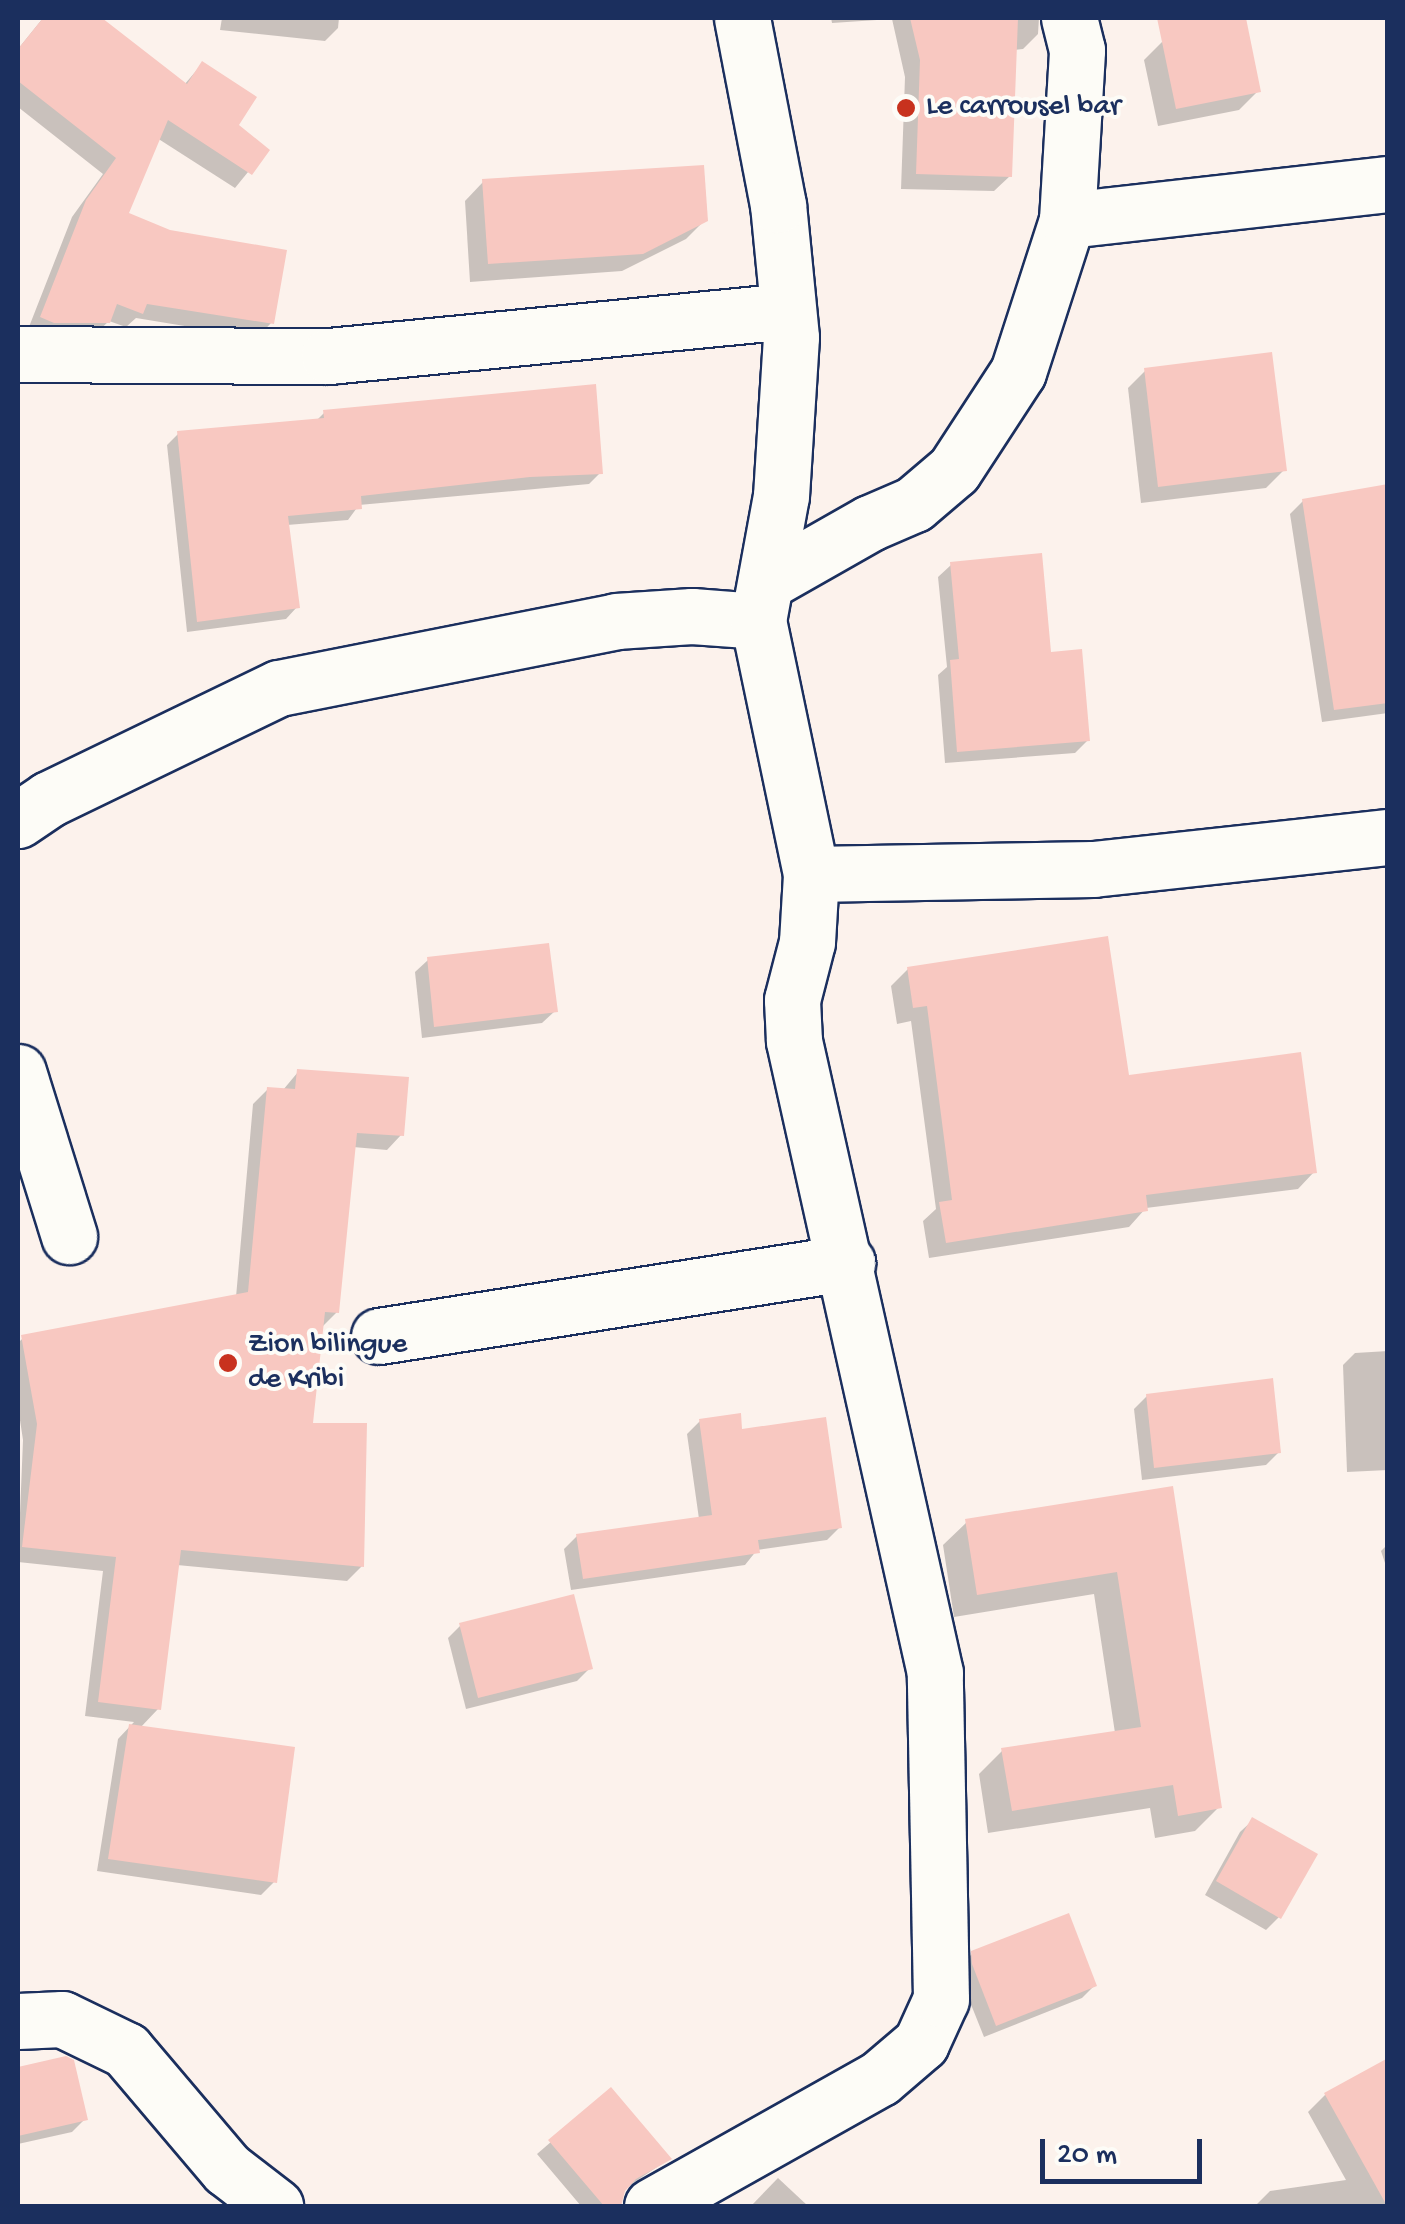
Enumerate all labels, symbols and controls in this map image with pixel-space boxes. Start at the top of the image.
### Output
place label: Le carrousel bar [926,90,1121,126]
marker: Le carrousel bar [895,97,917,119]
place label: Zion bilingue de Kribi [248,1328,407,1398]
marker: Zion bilingue de Kribi [217,1352,239,1374]
scale bar [1045,2119,1208,2181]
text: 20 m [1057,2139,1117,2174]

